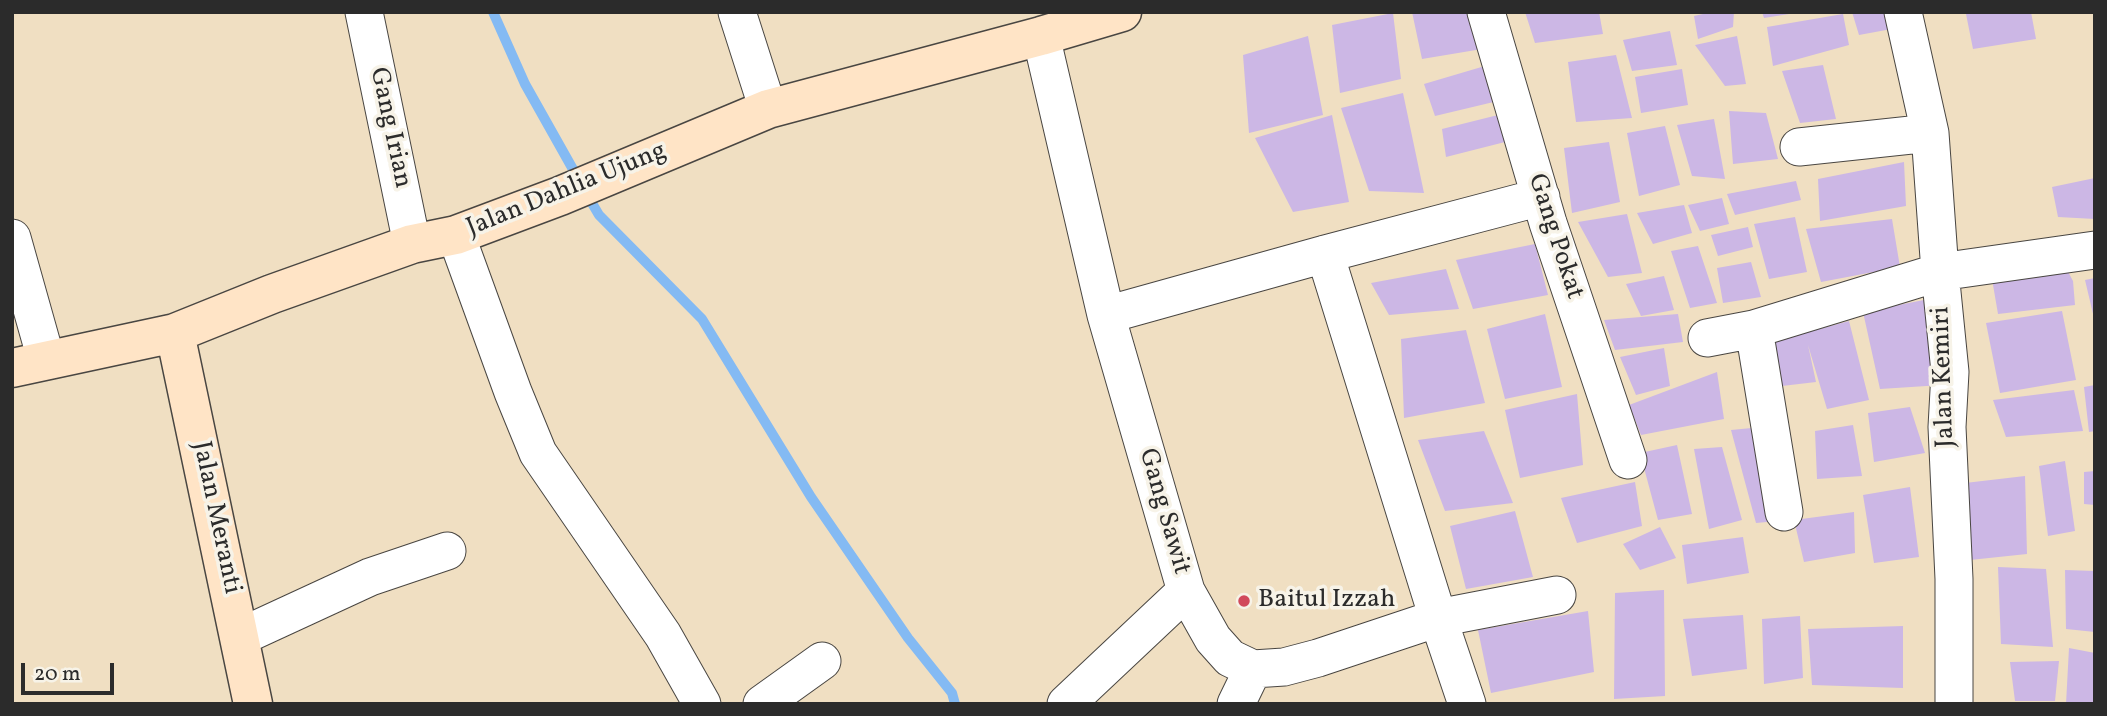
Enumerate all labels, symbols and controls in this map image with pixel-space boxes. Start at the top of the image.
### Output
street label: Gang Irian [361,65,417,191]
street label: Jalan Dahlia Ujung [463,137,671,245]
street label: Gang Pokat [1519,170,1589,304]
street label: Jalan Kemiri [1927,306,1963,448]
street label: Jalan Meranti [184,439,246,597]
street label: Gang Sawit [1130,445,1196,579]
place label: Baitul Izzah [1258,585,1395,617]
marker: Baitul Izzah [1236,593,1252,609]
scale bar [24,650,117,694]
text: 20 m [34,660,80,689]

